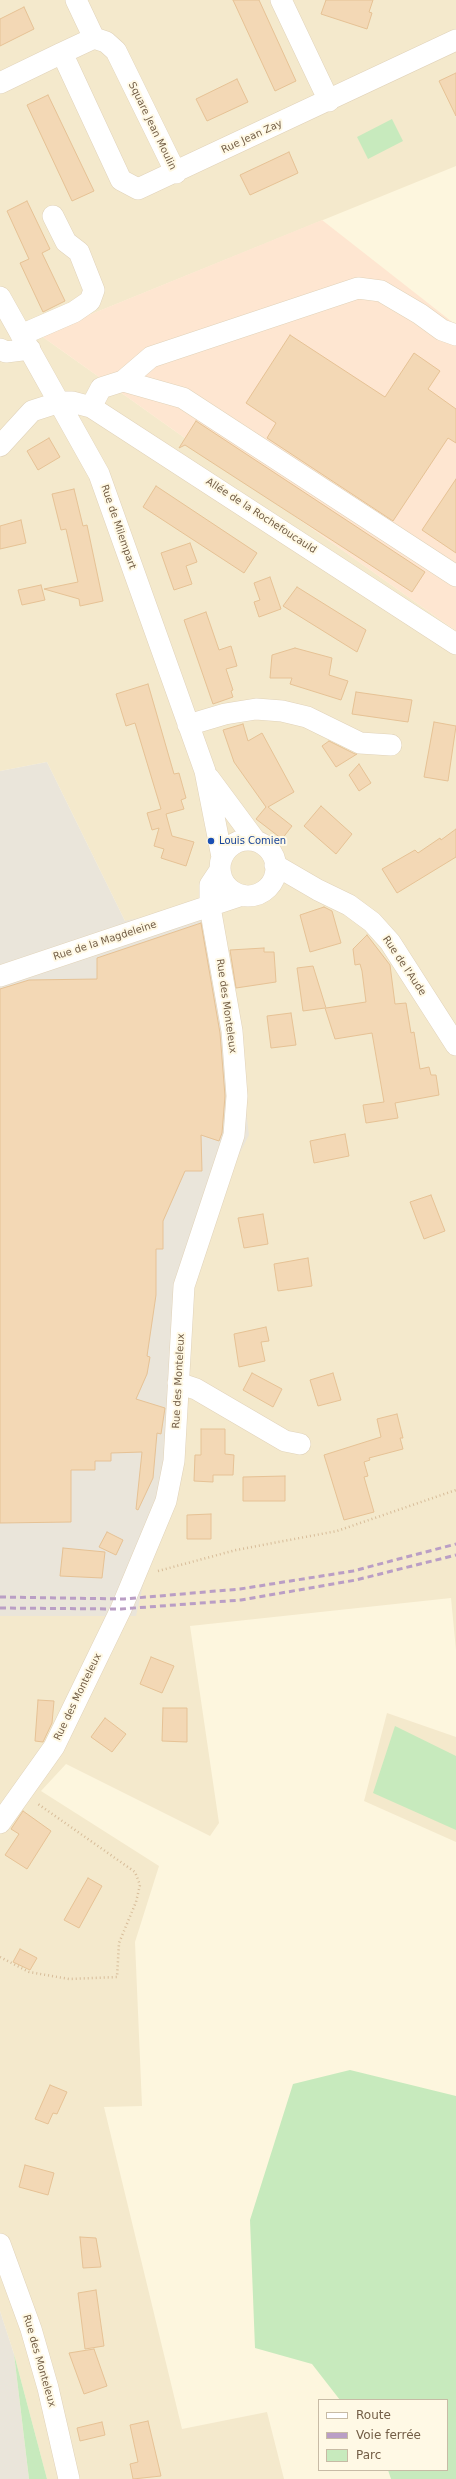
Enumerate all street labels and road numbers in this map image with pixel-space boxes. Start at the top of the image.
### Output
street label: Square Jean Moulin [126,80,178,172]
street label: Rue Jean Zay [220,118,284,156]
street label: Allée de la Rochefoucauld [204,476,318,556]
street label: Rue de Milempart [98,483,138,571]
street label: Rue de la Magdeleine [52,919,158,963]
street label: Rue de l'Aude [380,934,428,998]
street label: Rue des Monteleux [213,958,239,1054]
street label: Rue des Monteleux [171,1333,187,1429]
street label: Rue des Monteleux [52,1651,104,1743]
street label: Rue des Monteleux [20,2313,58,2409]

